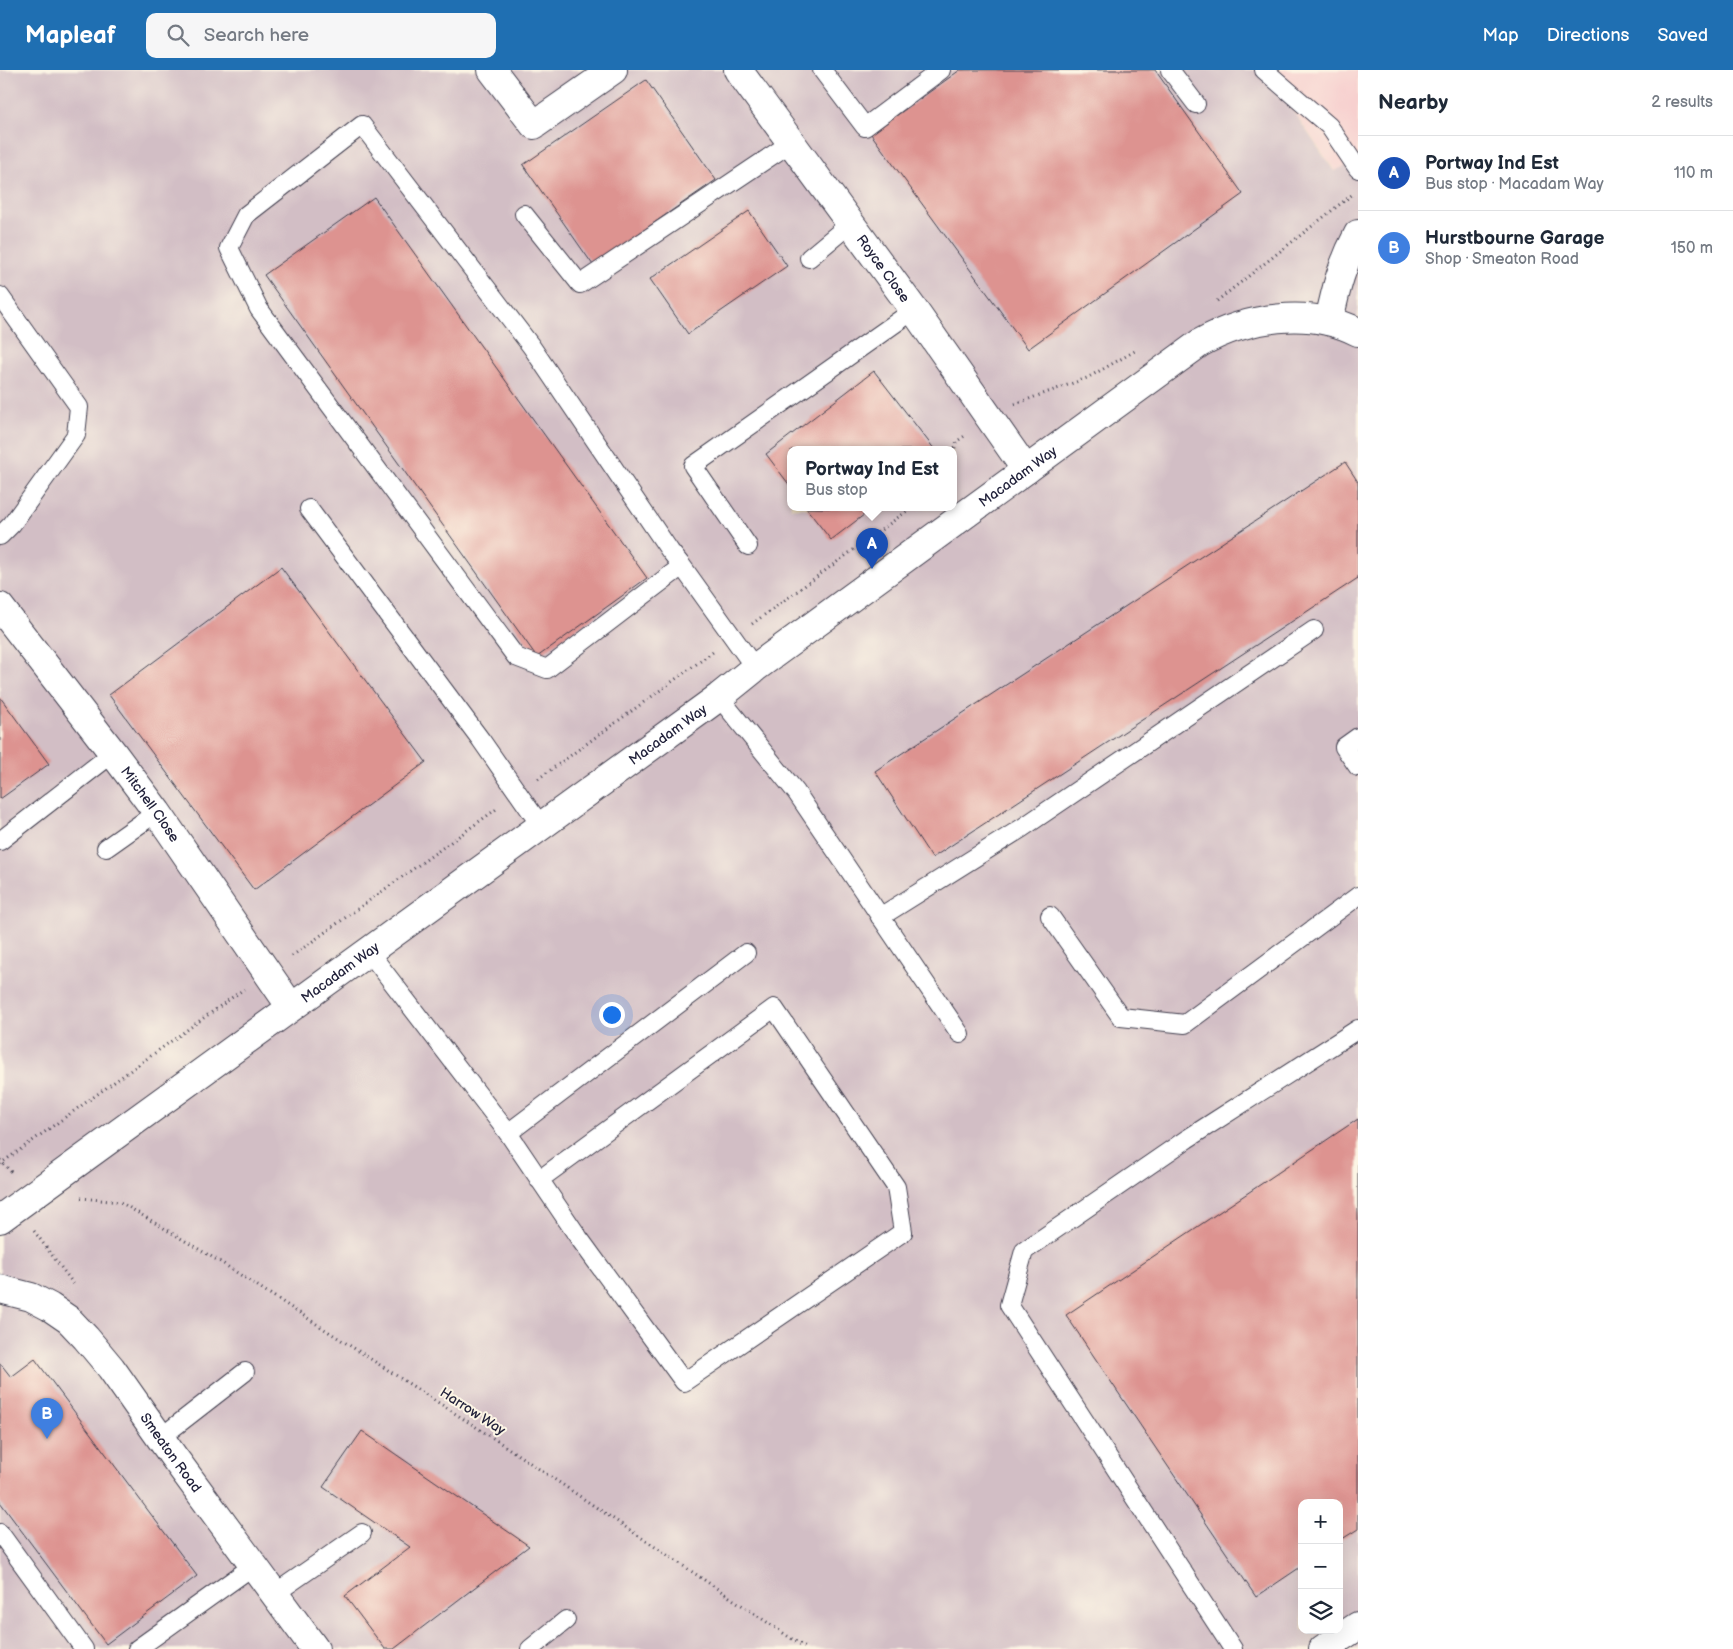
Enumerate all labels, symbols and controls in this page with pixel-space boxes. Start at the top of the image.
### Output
search box [146,13,496,58]
text: Mapleaf [25,21,116,50]
icon: search [164,21,192,49]
text: Search here [204,24,309,47]
text: Map [1483,25,1519,46]
text: Directions [1547,25,1629,46]
text: Saved [1657,25,1708,46]
text: Nearby [1378,90,1448,115]
text: 2 results [1651,93,1713,112]
text: Portway Ind Est [1425,152,1559,175]
text: A [1389,164,1399,183]
text: 110 m [1674,164,1713,183]
text: Bus stop · Macadam Way [1425,175,1604,194]
text: Hurstbourne Garage [1425,227,1605,250]
street label: Royce Close [853,232,913,306]
text: B [1388,239,1400,258]
text: 150 m [1671,239,1713,258]
text: Shop · Smeaton Road [1425,250,1579,269]
street label: Macadam Way [976,442,1061,511]
popup [787,446,957,511]
text: Portway Ind Est [805,458,939,481]
text: Bus stop [805,481,868,500]
pin: A [856,528,888,569]
street label: Macadam Way [626,700,711,769]
street label: Mitchell Close [117,763,183,845]
street label: Macadam Way [298,938,383,1007]
your location [599,1002,625,1028]
street label: Harrow Way [437,1384,509,1439]
pin: B [31,1398,63,1439]
street label: Smeaton Road [136,1410,205,1496]
map controls [1298,1499,1343,1634]
button: + [1298,1499,1343,1544]
button: − [1298,1544,1343,1589]
button: layers [1298,1589,1343,1634]

